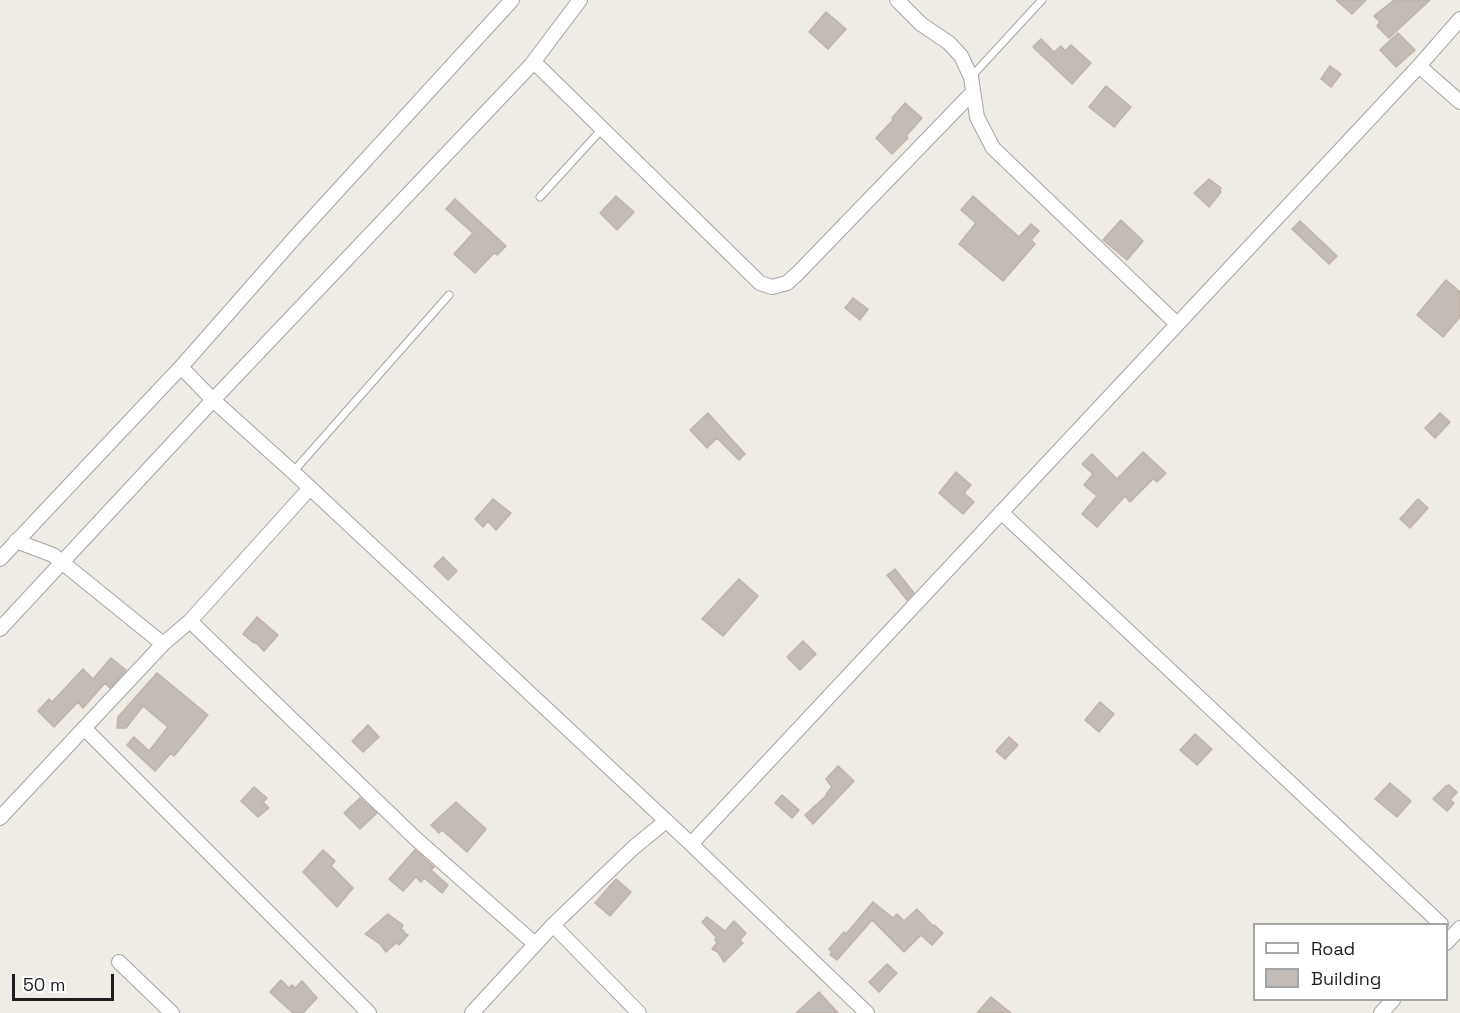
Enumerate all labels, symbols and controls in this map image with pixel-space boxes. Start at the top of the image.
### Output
legend [1253,923,1448,1001]
text: Road [1311,937,1355,960]
scale bar [15,962,117,1000]
text: Building [1311,967,1381,990]
text: 50 m [23,973,65,996]

